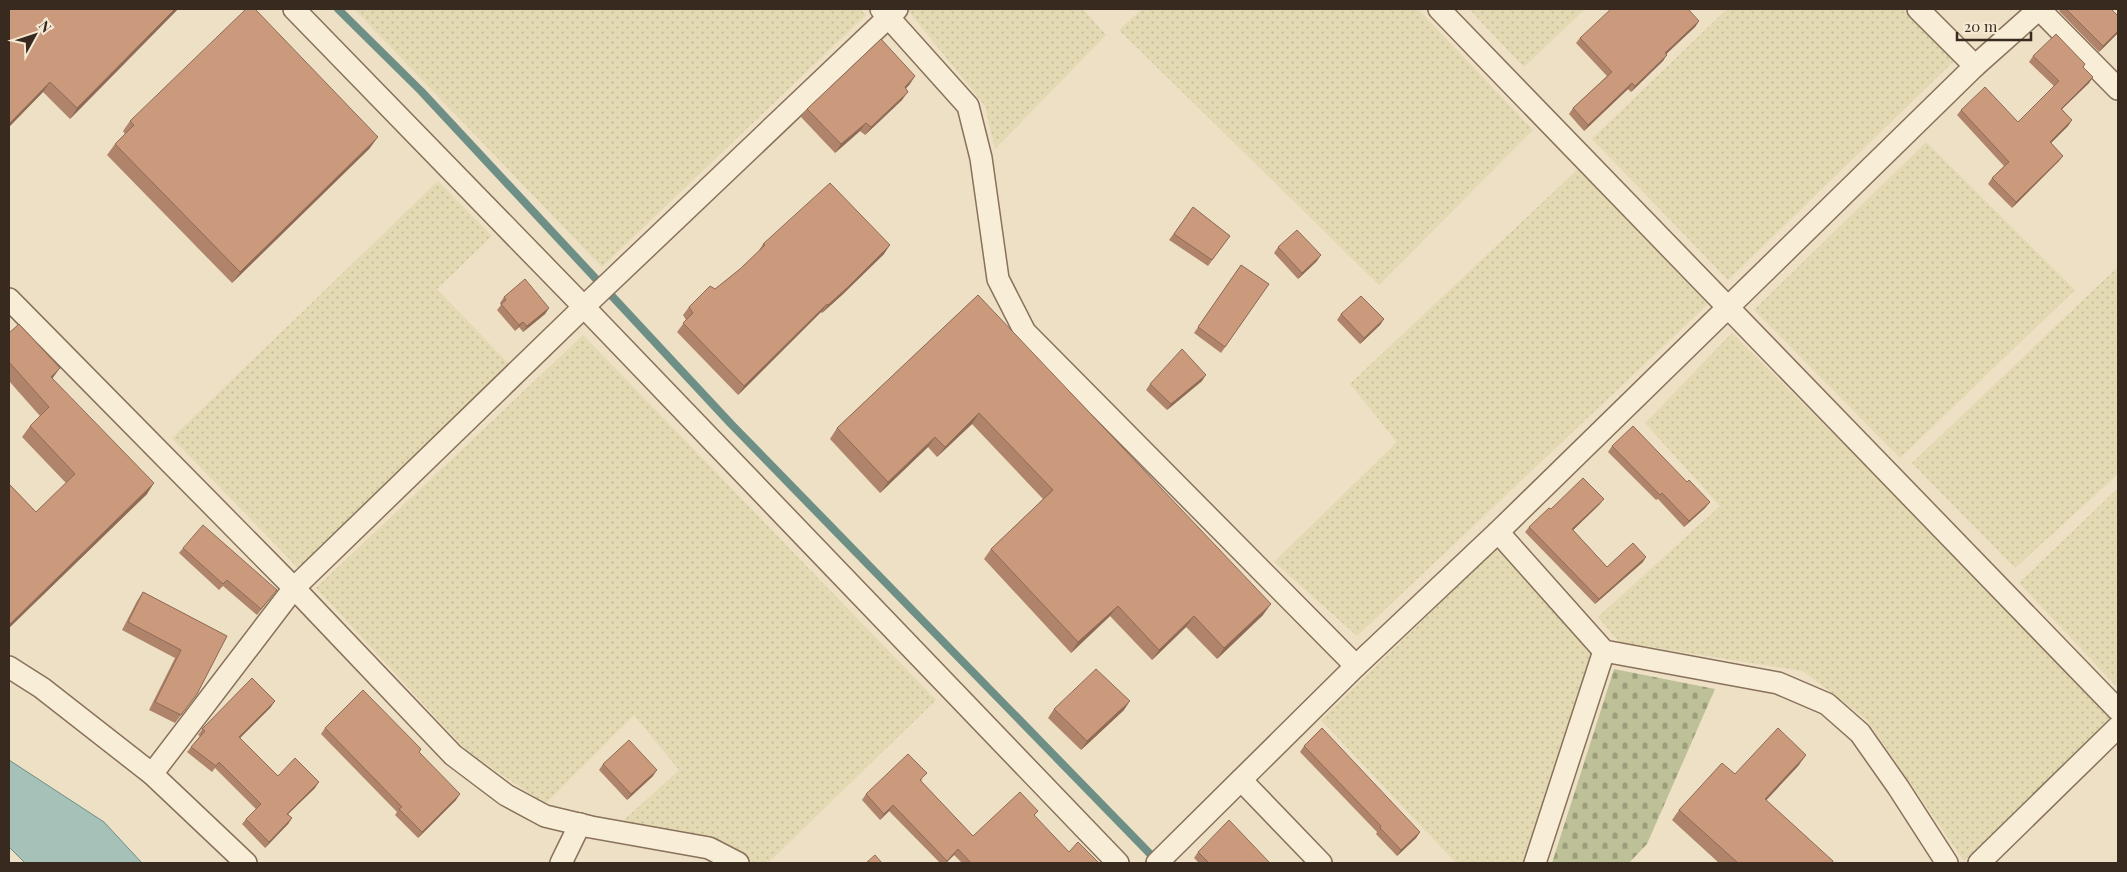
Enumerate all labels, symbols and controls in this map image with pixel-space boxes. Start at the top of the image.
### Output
north arrow [10,10,60,60]
scale bar [1957,10,2031,42]
text: N [35,16,56,36]
text: 20 m [1964,16,1998,36]

